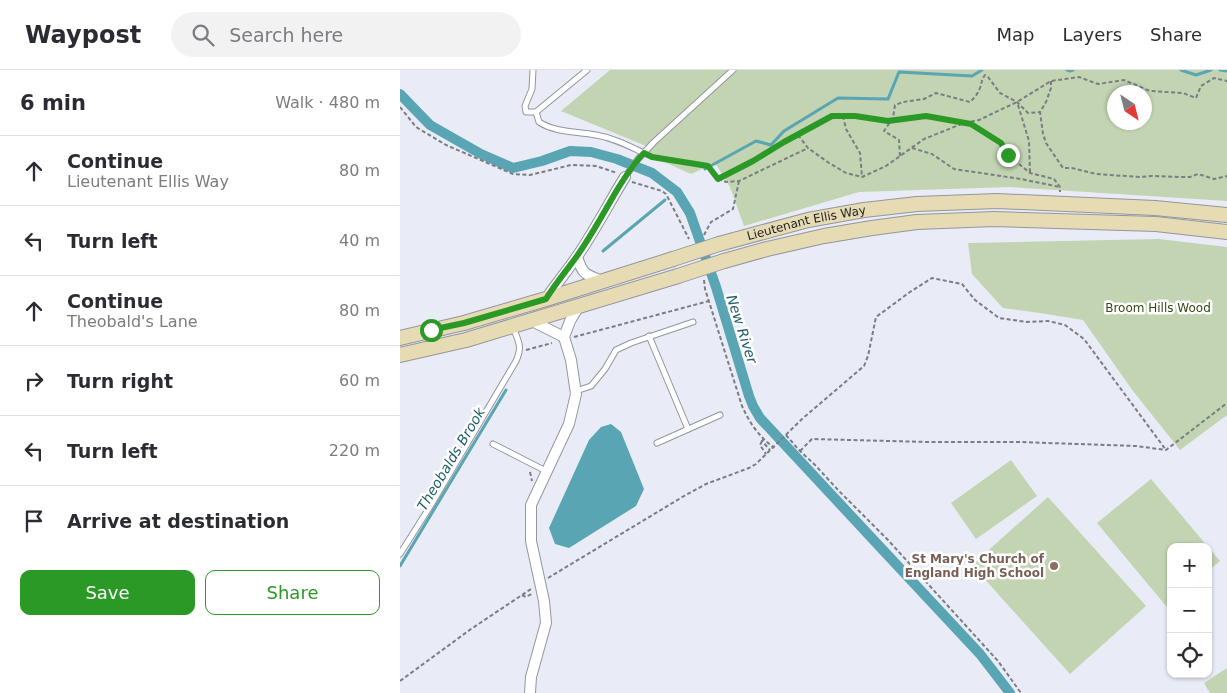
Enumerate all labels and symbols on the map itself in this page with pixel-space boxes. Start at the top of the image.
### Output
north arrow [1107,85,1152,130]
route end [997,144,1020,167]
street label: Lieutenant Ellis Way [745,203,867,243]
water label: New River [723,293,761,367]
park label: Broom Hills Wood [1105,301,1211,315]
route start [420,319,443,342]
water label: Theobalds Brook [414,404,488,513]
place label: St Mary's Church of England High School [905,552,1045,580]
marker: St Mary's Church of England High School [1048,560,1060,572]

